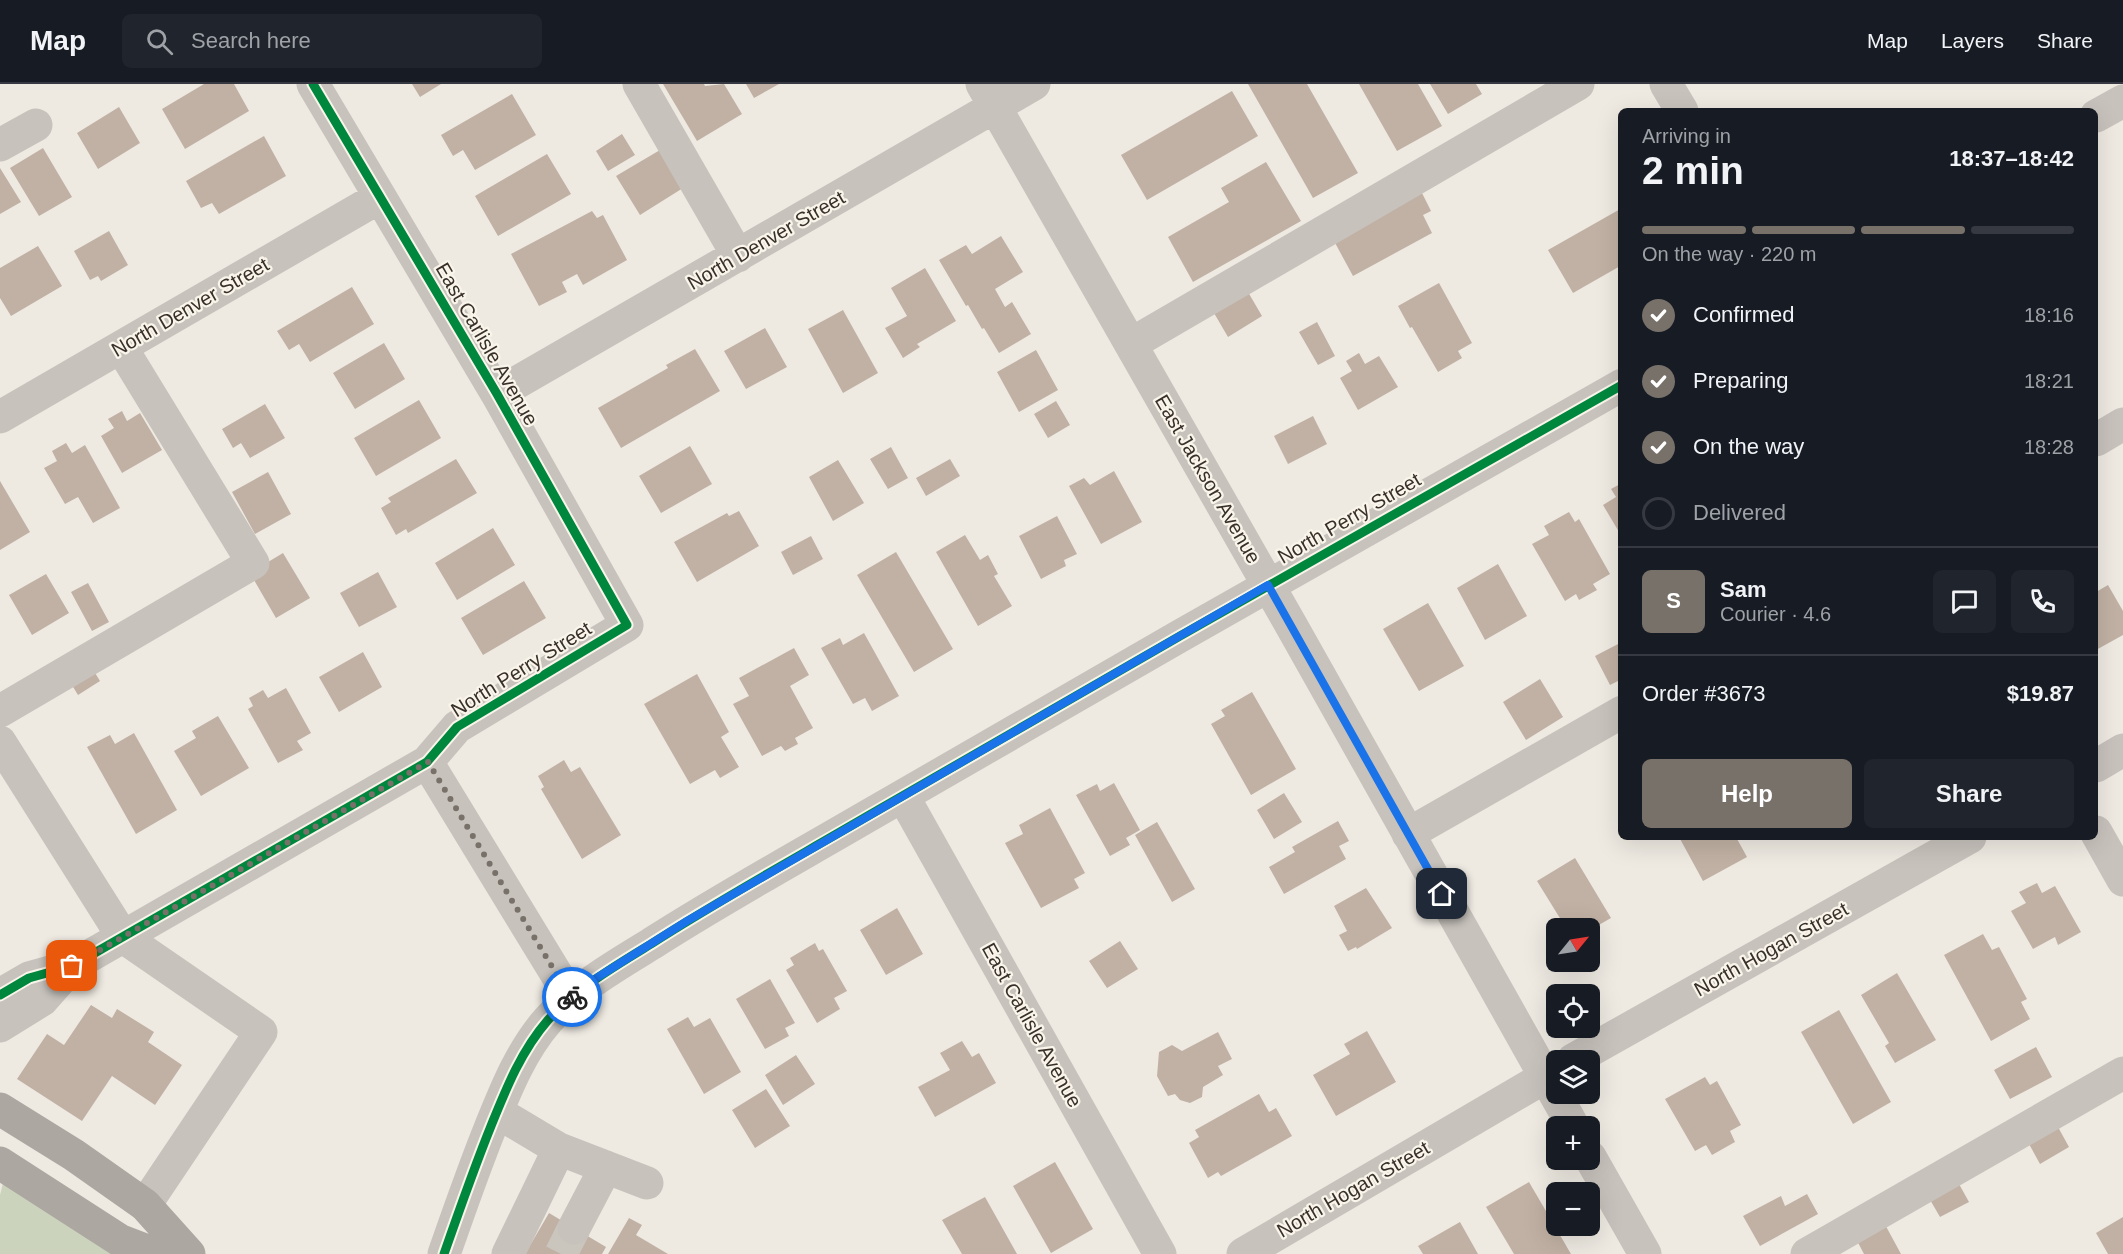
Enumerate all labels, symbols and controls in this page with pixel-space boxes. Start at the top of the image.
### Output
search box [122,14,542,68]
text: Map [30,25,86,56]
icon: search [143,25,176,58]
text: Search here [191,28,311,53]
text: Map [1867,29,1908,52]
text: Layers [1941,29,2004,52]
text: Share [2037,29,2093,52]
text: Arriving in [1642,125,1731,147]
text: 18:37–18:42 [1949,146,2074,171]
text: 2 min [1642,149,1744,192]
street label: North Denver Street [683,186,849,294]
text: On the way · 220 m [1642,243,1817,265]
street label: North Denver Street [107,253,273,361]
street label: East Carlisle Avenue [431,259,543,429]
icon: check [1642,299,1675,332]
text: Confirmed [1693,302,1794,327]
text: 18:16 [2024,304,2074,326]
icon: check [1642,365,1675,398]
text: Preparing [1693,368,1788,393]
text: 18:21 [2024,370,2074,392]
street label: East Jackson Avenue [1151,391,1265,567]
icon: check [1642,431,1675,464]
text: On the way [1693,434,1804,459]
text: 18:28 [2024,436,2074,458]
street label: North Perry Street [1274,468,1425,568]
text: Delivered [1693,500,1786,525]
button: chat [1933,570,1996,633]
button: phone [2011,570,2074,633]
text: Sam [1720,577,1766,602]
text: S [1666,588,1681,613]
text: Courier · 4.6 [1720,603,1831,625]
street label: North Perry Street [447,617,596,721]
text: Order #3673 [1642,681,1766,706]
text: $19.87 [2007,681,2074,706]
button: Help [1642,759,1852,828]
button: Share [1864,759,2074,828]
pin [1416,868,1467,919]
icon: home [1425,877,1458,910]
street label: North Hogan Street [1690,897,1852,1000]
north arrow [1546,918,1600,972]
map controls [1546,918,1600,1236]
street label: East Carlisle Avenue [978,939,1086,1111]
pin [46,940,97,991]
icon: bag [55,949,88,982]
courier [542,967,602,1027]
icon: bike [556,981,589,1014]
button: locate [1546,984,1600,1038]
button: layers [1546,1050,1600,1104]
button: + [1546,1116,1600,1170]
street label: North Hogan Street [1273,1136,1433,1242]
button: − [1546,1182,1600,1236]

